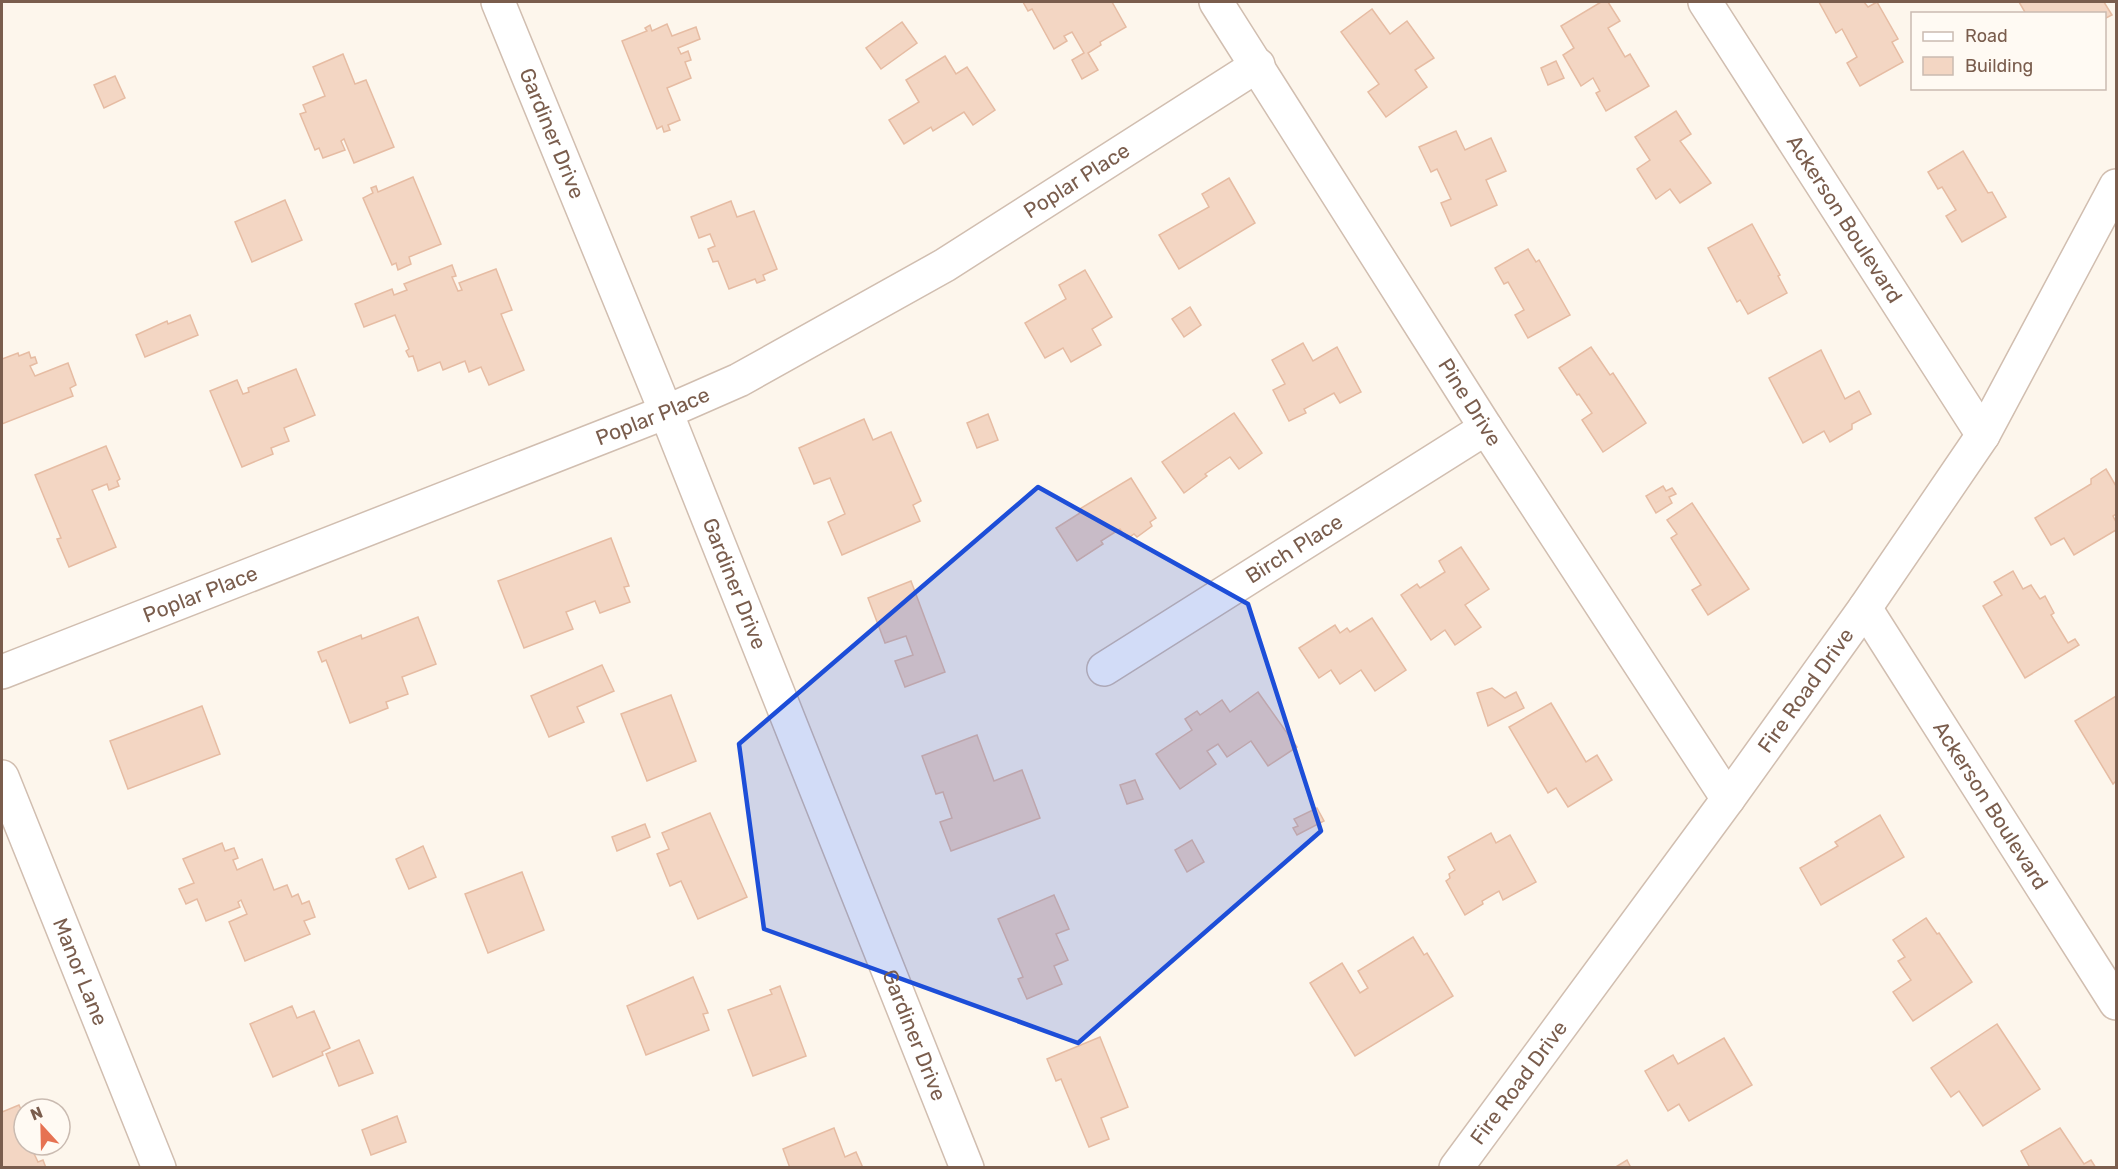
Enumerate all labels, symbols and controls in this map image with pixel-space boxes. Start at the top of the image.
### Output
legend [1911,12,2106,90]
text: Road [1965,25,2008,47]
text: Building [1965,55,2033,77]
street label: Gardiner Drive [514,64,590,202]
street label: Ackerson Boulevard [1782,130,1908,307]
street label: Poplar Place [1019,137,1134,224]
street label: Pine Drive [1433,354,1507,451]
street label: Poplar Place [592,381,713,450]
street label: Birch Place [1241,509,1347,588]
street label: Gardiner Drive [698,514,772,653]
street label: Poplar Place [139,560,261,628]
street label: Fire Road Drive [1752,623,1859,757]
street label: Ackerson Boulevard [1928,716,2054,894]
street label: Manor Lane [48,914,113,1029]
street label: Gardiner Drive [877,966,952,1104]
street label: Fire Road Drive [1465,1016,1572,1149]
north arrow [12,1097,72,1157]
text: N [28,1103,45,1125]

